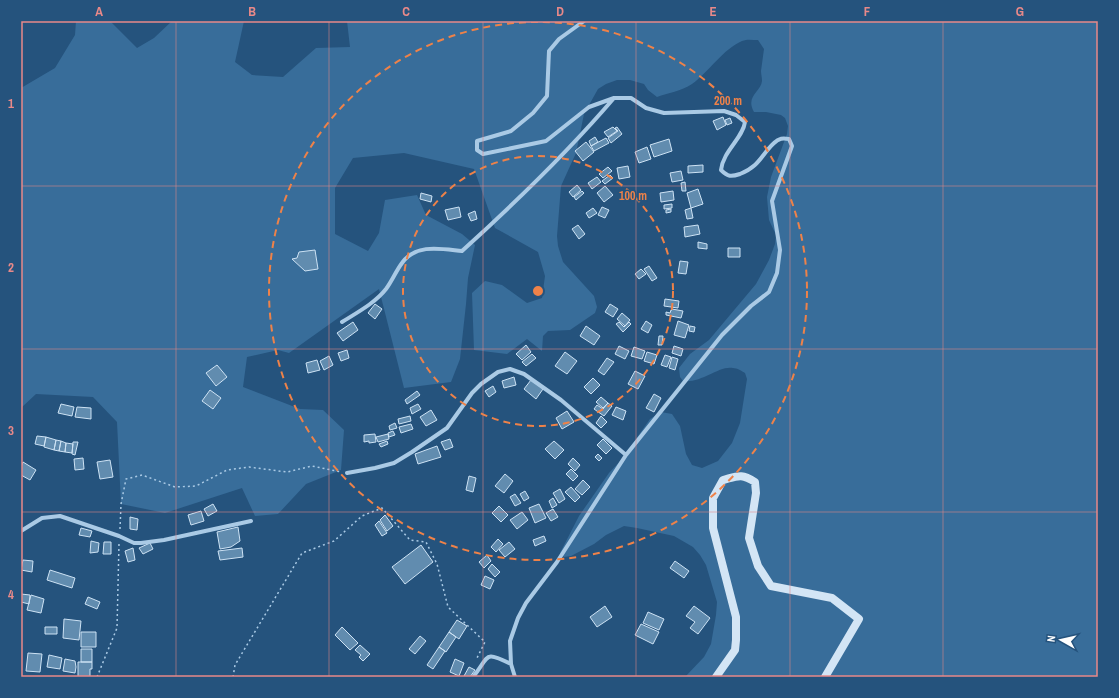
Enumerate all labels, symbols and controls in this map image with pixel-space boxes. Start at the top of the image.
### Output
text: A [95,3,103,20]
text: B [248,3,256,20]
text: C [402,3,410,20]
text: D [556,3,564,20]
text: E [709,3,717,20]
text: F [864,3,871,20]
text: G [1016,3,1024,20]
text: 200 m [714,93,742,109]
text: 1 [8,95,14,112]
text: 100 m [619,188,647,204]
text: 2 [8,259,14,276]
centre of rings [531,284,545,298]
text: 3 [8,422,14,439]
text: 4 [8,586,14,603]
north arrow [1041,620,1081,660]
text: N [1044,634,1058,643]

